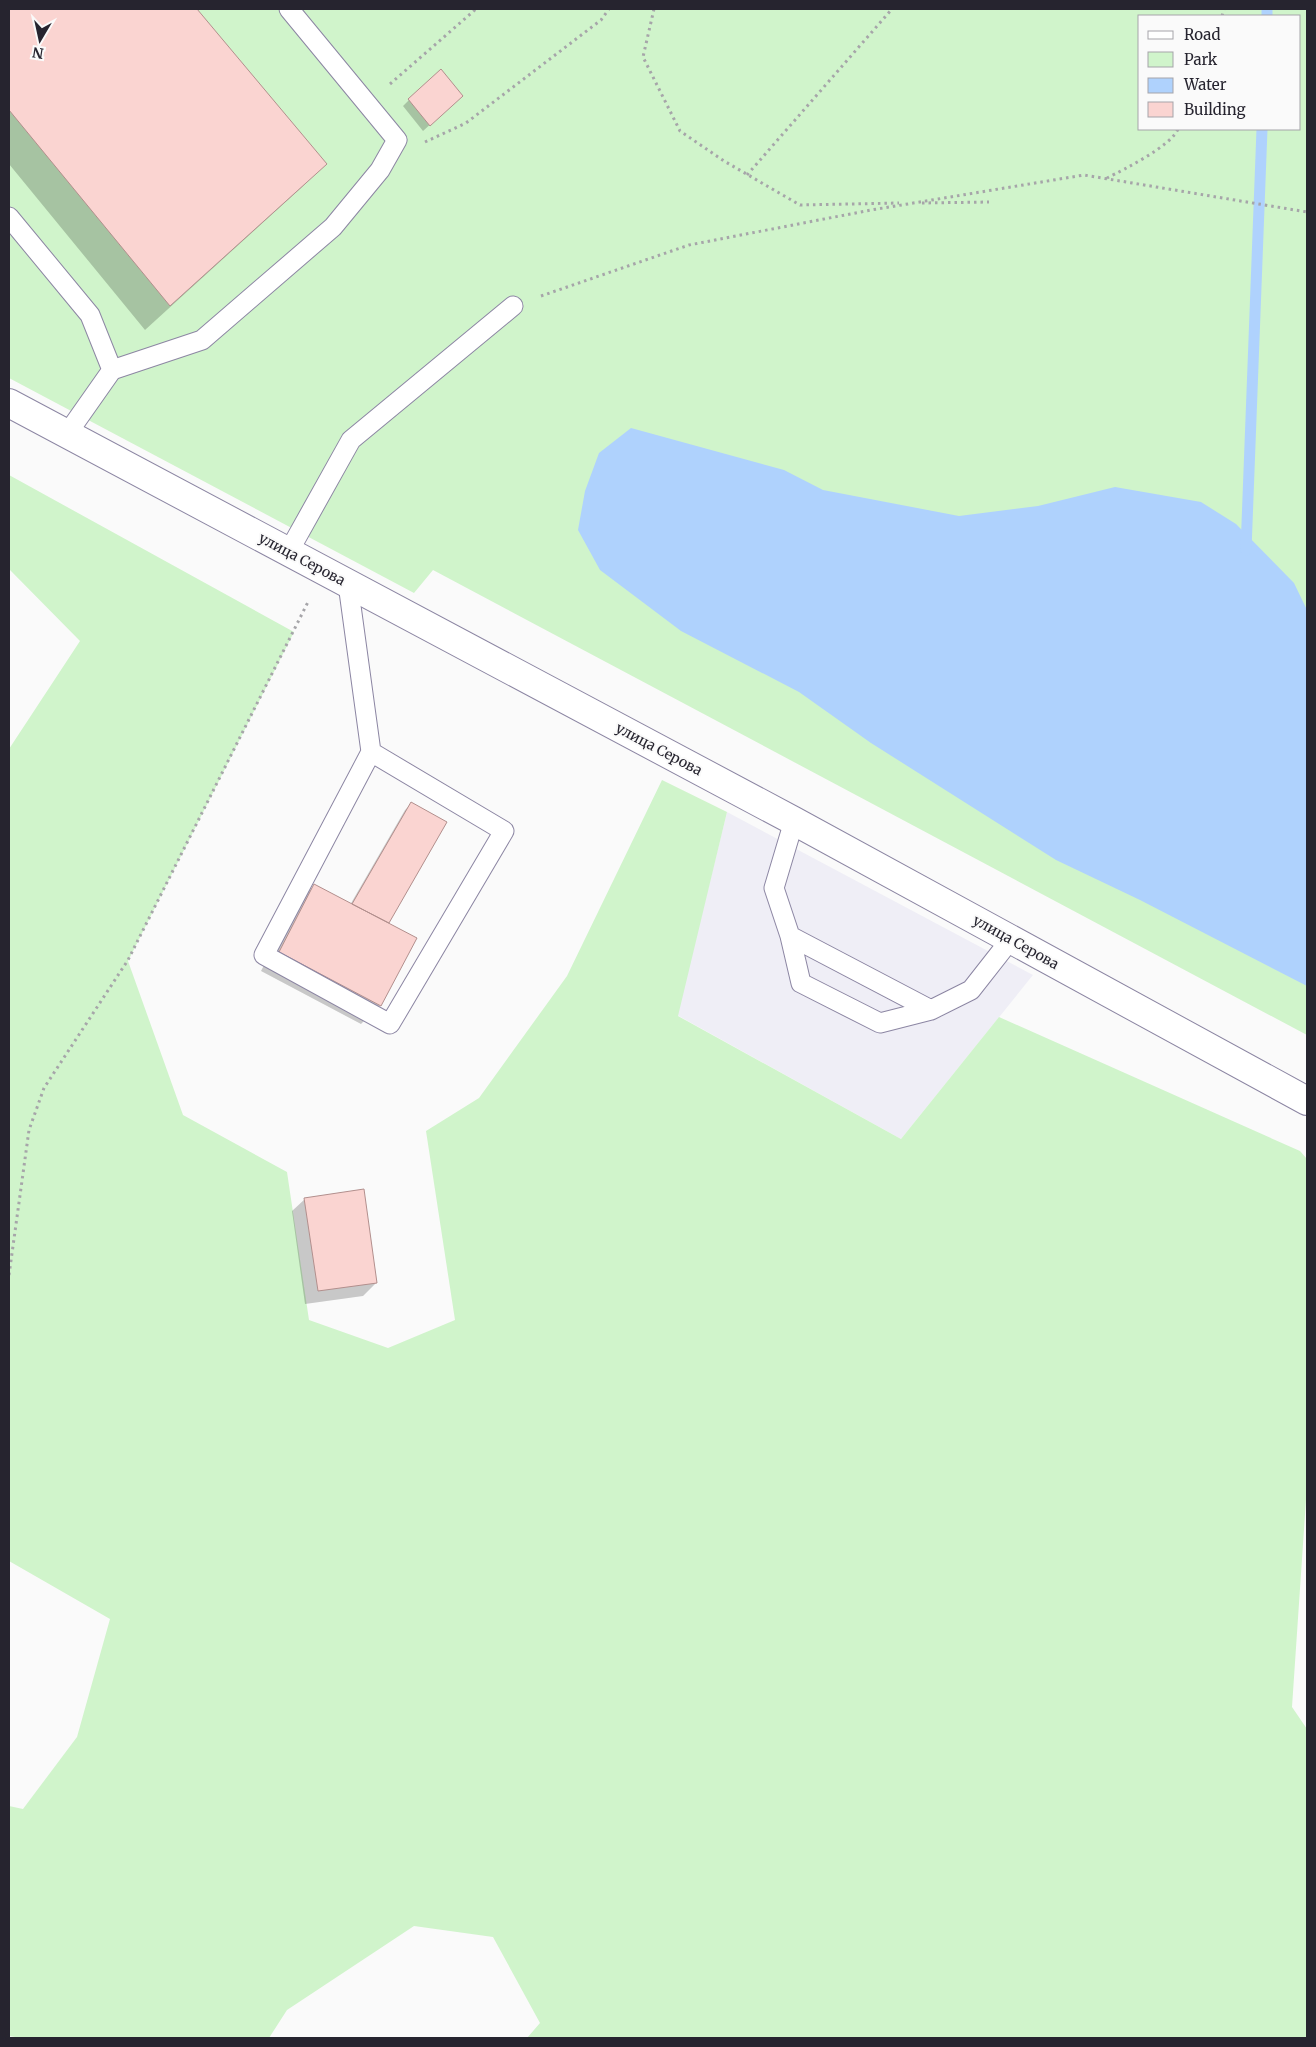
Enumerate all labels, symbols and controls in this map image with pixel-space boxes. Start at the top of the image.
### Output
north arrow [15,15,65,65]
legend [1138,15,1301,130]
text: Road [1184,25,1220,44]
text: N [31,43,45,63]
text: Park [1184,50,1218,69]
text: Water [1183,75,1227,94]
text: Building [1184,100,1246,119]
street label: улица Серова [256,529,349,590]
street label: улица Серова [613,719,706,780]
street label: улица Серова [970,911,1063,973]

